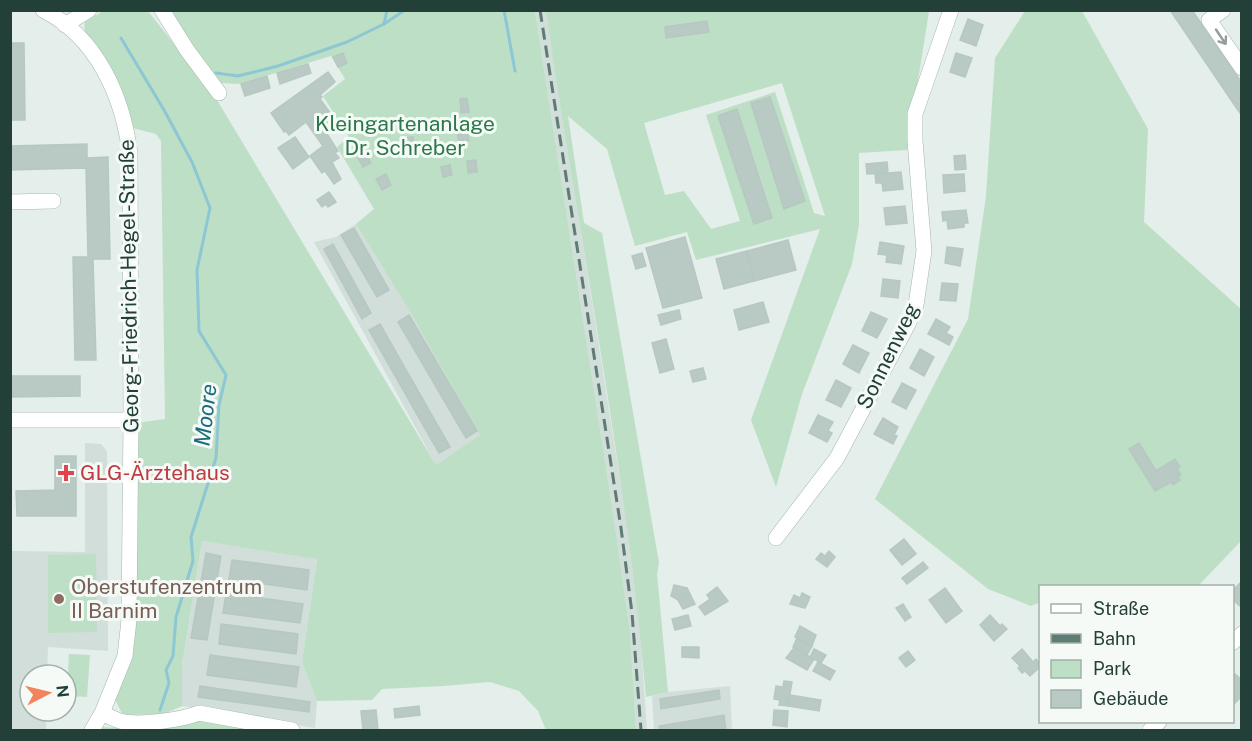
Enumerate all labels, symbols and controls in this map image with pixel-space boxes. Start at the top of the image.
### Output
one-way arrow [1214,29,1227,46]
park label: Kleingartenanlage Dr. Schreber [315,111,495,160]
street label: Georg-Friedrich-Hegel-Straße [113,139,144,433]
street label: Sonnenweg [851,299,924,413]
water label: Moore [188,382,222,448]
place label: GLG-Ärztehaus [80,460,230,485]
marker: GLG-Ärztehaus [57,464,75,482]
place label: Oberstufenzentrum II Barnim [71,574,262,623]
legend [1039,585,1234,723]
marker: Oberstufenzentrum II Barnim [52,592,66,606]
text: Straße [1093,598,1149,619]
text: Bahn [1093,628,1136,649]
text: Park [1093,658,1131,679]
north arrow [18,663,78,723]
text: N [52,684,73,699]
text: Gebäude [1093,688,1168,709]

